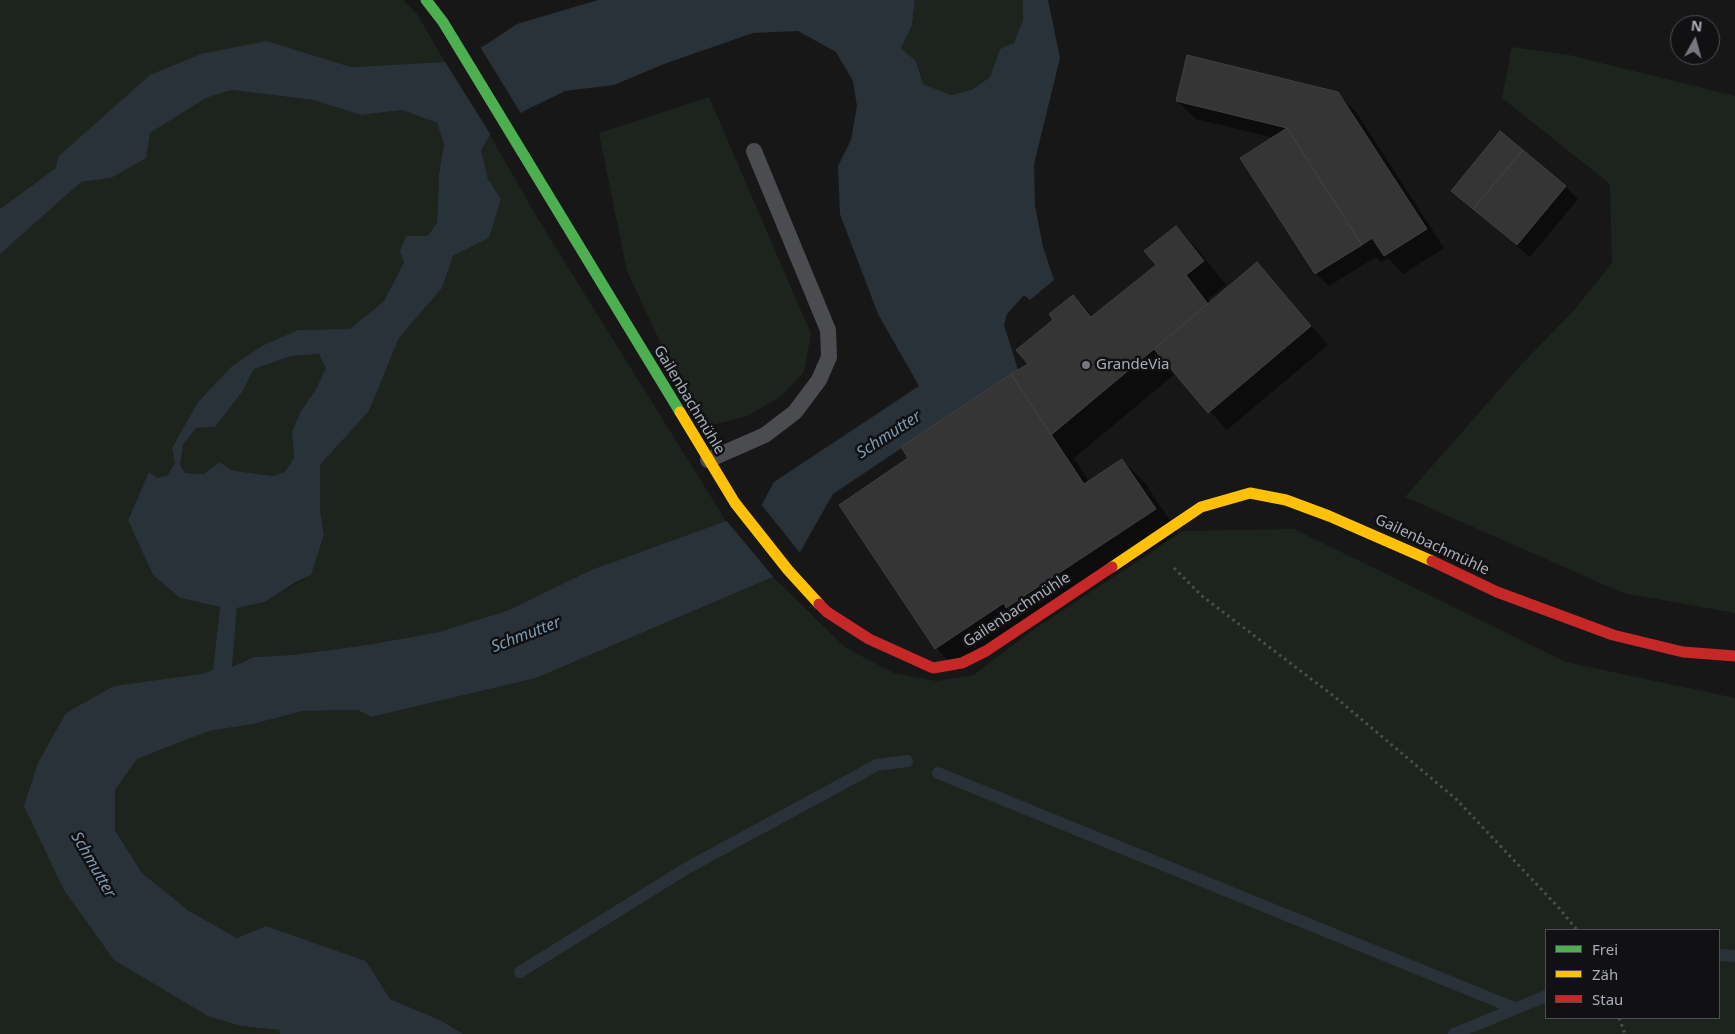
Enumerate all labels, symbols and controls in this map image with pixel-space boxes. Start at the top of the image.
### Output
north arrow [1670,15,1720,65]
text: N [1690,15,1704,36]
street label: Gailenbachmühle [649,342,729,458]
place label: GrandeVia [1096,356,1169,374]
marker: GrandeVia [1080,359,1092,371]
water label: Schmutter [853,407,925,463]
street label: Gailenbachmühle [1372,511,1492,579]
street label: Gailenbachmühle [960,569,1074,651]
water label: Schmutter [489,613,563,657]
water label: Schmutter [66,829,120,901]
legend [1545,929,1720,1019]
text: Frei [1592,939,1618,959]
text: Zäh [1592,964,1618,984]
text: Stau [1592,989,1623,1009]

